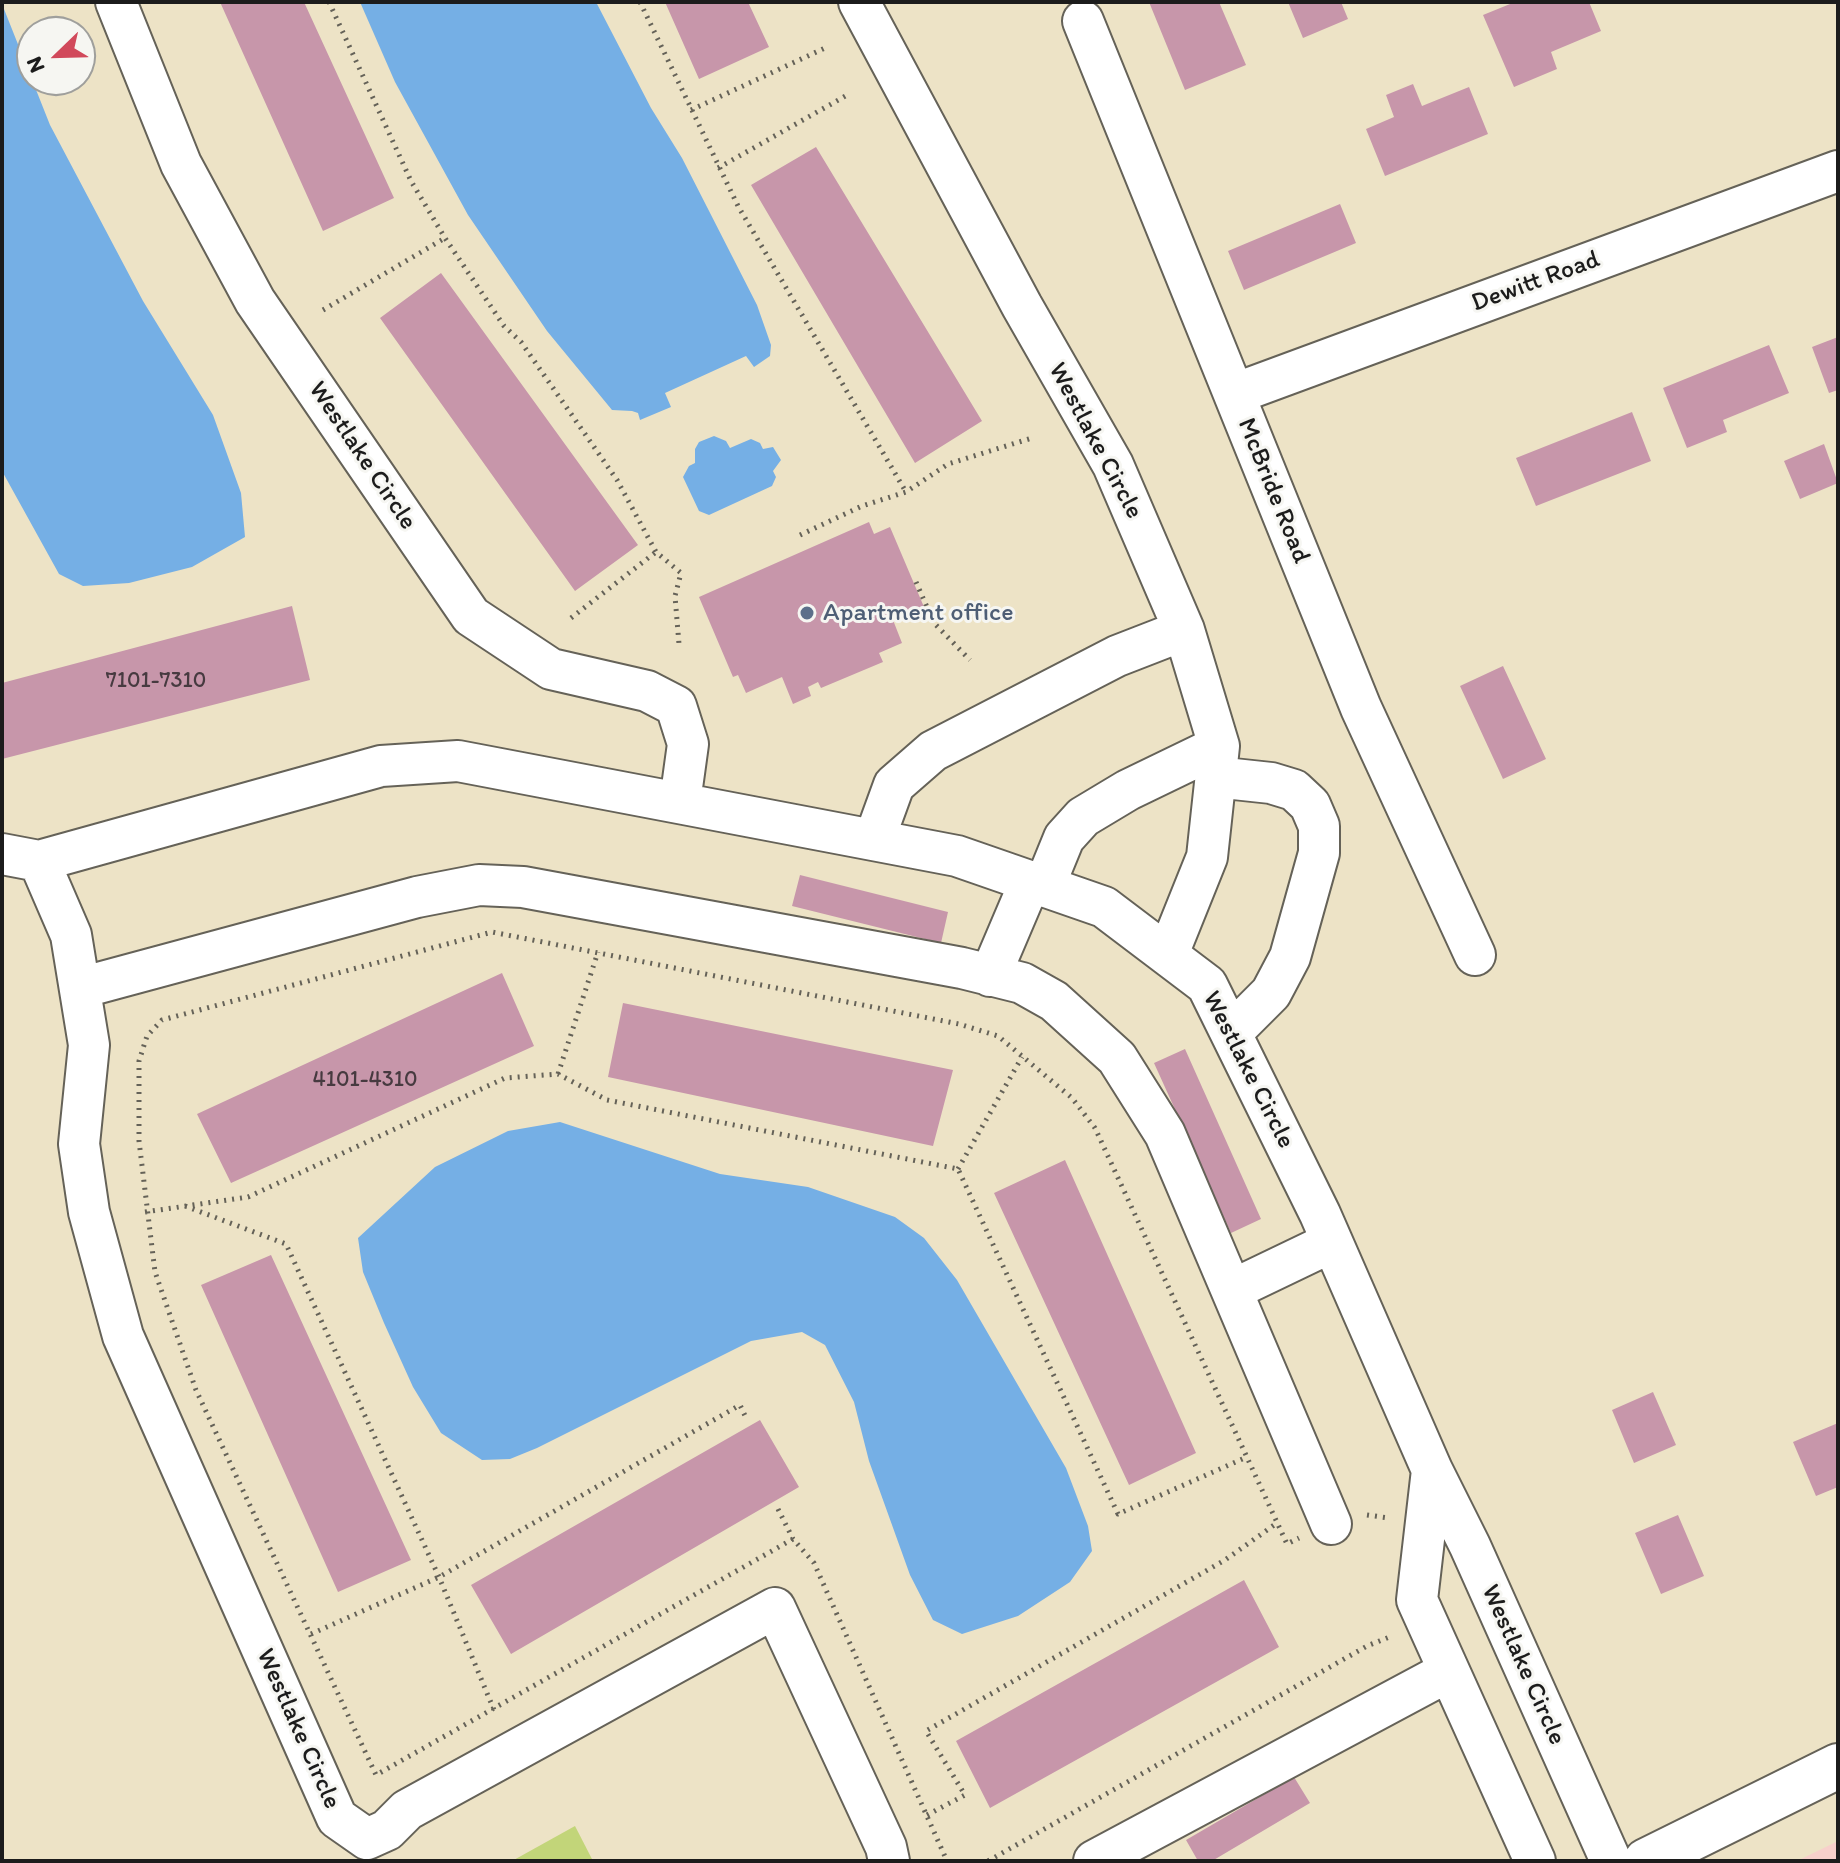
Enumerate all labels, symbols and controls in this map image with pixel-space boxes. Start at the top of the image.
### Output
north arrow [16,16,96,96]
text: N [20,53,51,77]
street label: Dewitt Road [1468,244,1604,320]
street label: Westlake Circle [1041,358,1149,524]
street label: Westlake Circle [301,376,423,536]
street label: McBride Road [1230,414,1316,568]
place label: Apartment office [823,597,1014,629]
marker: Apartment office [798,604,816,622]
house number: 7101-7310 [106,668,206,694]
street label: Westlake Circle [1195,986,1301,1154]
house number: 4101-4310 [313,1067,417,1093]
street label: Westlake Circle [1474,1580,1572,1750]
street label: Westlake Circle [249,1644,347,1814]

